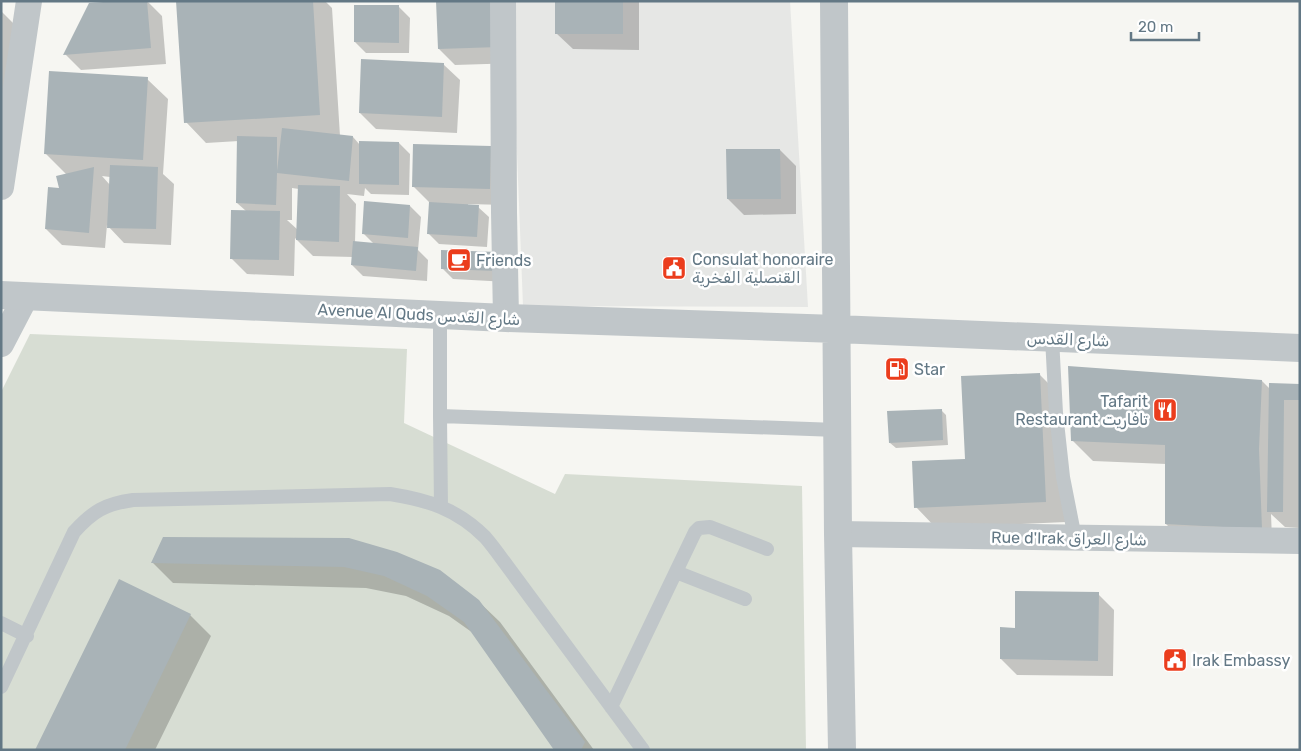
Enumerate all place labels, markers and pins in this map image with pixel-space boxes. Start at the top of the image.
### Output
cafe icon: Friends [446,247,472,273]
place label: Consulat honoraire القنصلية الفخرية [692,250,834,288]
place label: Friends [476,251,531,270]
public building icon: Consulat honoraire القنصلية الفخرية [661,255,687,281]
fuel station icon: Star [884,356,910,382]
place label: Star [914,360,945,379]
place label: Tafarit Restaurant تافاريت [1015,392,1148,430]
restaurant icon: Tafarit Restaurant تافاريت [1152,397,1178,423]
public building icon: Irak Embassy [1162,647,1188,673]
place label: Irak Embassy [1192,651,1290,670]

